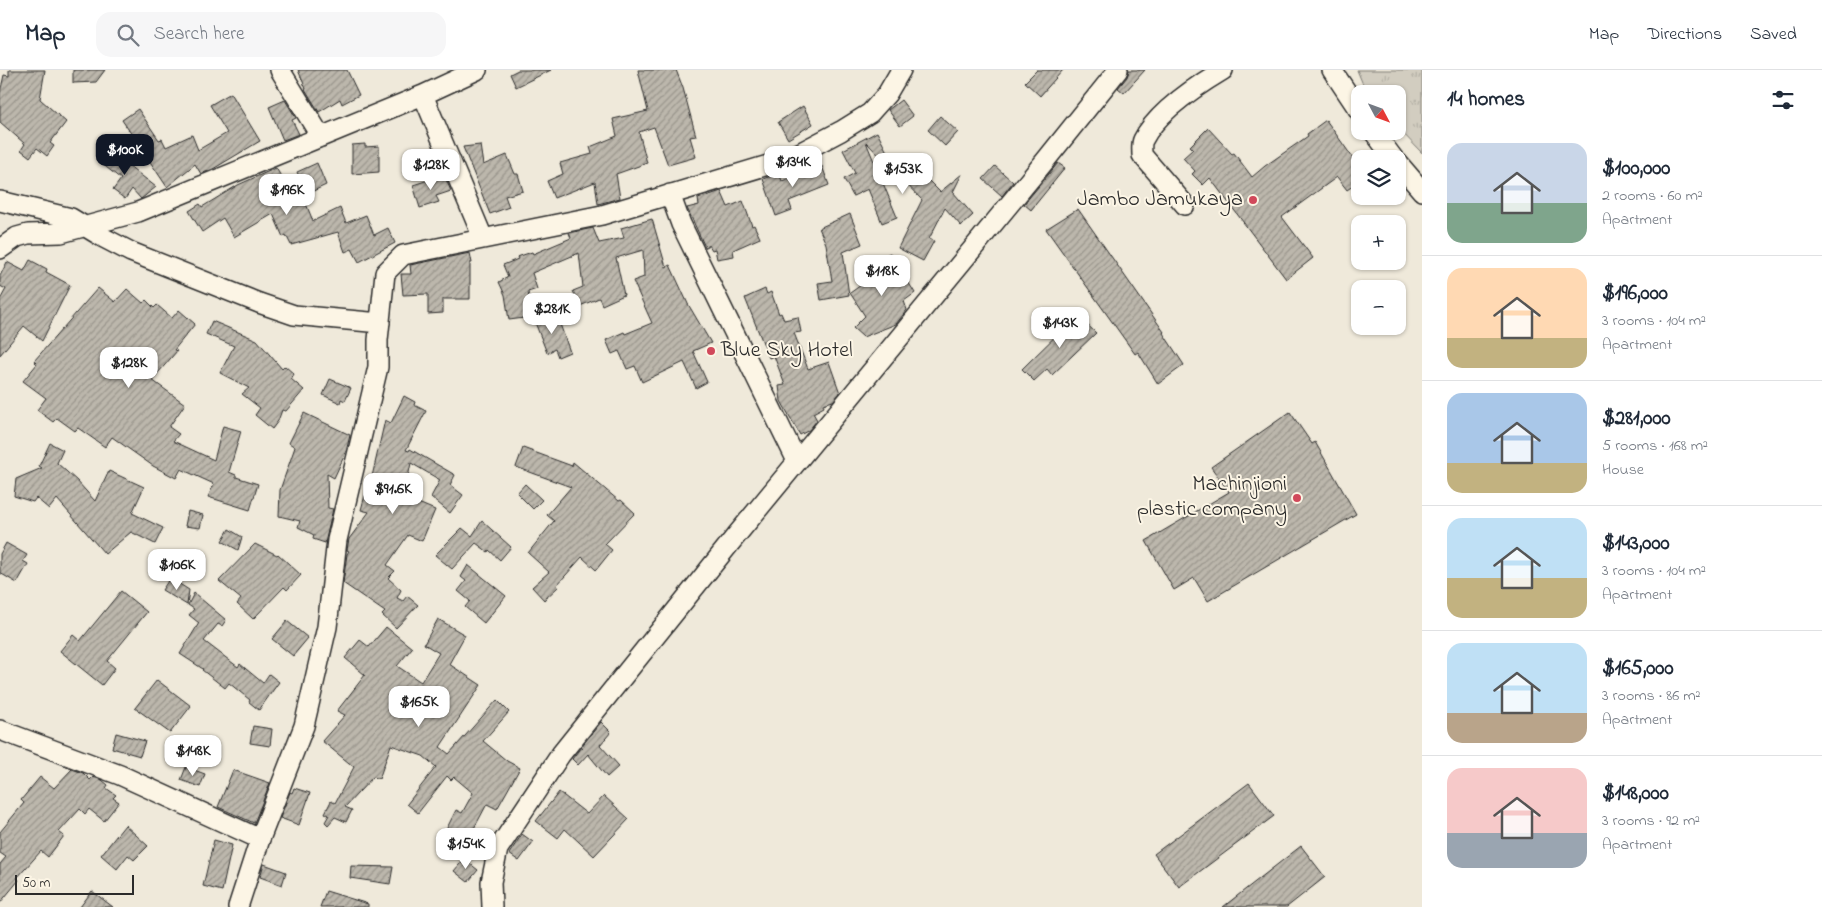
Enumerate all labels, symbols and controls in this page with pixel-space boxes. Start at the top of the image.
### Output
search box [96,12,446,57]
text: Map [25,17,66,52]
icon: search [114,21,142,49]
text: Search here [154,21,245,48]
text: Map [1589,22,1619,48]
text: Directions [1647,22,1722,48]
text: Saved [1750,22,1797,48]
north arrow [1351,85,1406,140]
map controls [1351,85,1406,335]
text: 14 homes [1447,85,1525,115]
icon: filters [1769,86,1797,114]
pin: $100K [90,134,160,176]
text: $100K [107,138,143,162]
pin: $134K [758,146,828,188]
pin: $128K [396,148,466,191]
text: $134K [775,150,811,174]
button: layers [1351,150,1406,205]
pin: $153K [868,152,938,195]
text: $128K [413,153,449,177]
text: $100,000 [1602,154,1670,184]
text: $153K [884,157,922,181]
icon: home [1487,163,1547,223]
pin: $196K [252,174,322,216]
text: $196K [270,178,304,202]
place label: Jambo Jamukaya [1077,184,1243,217]
text: 2 rooms · 60 m² [1602,184,1703,208]
marker: Jambo Jamukaya [1247,194,1259,206]
text: Apartment [1602,208,1672,232]
button: + [1351,215,1406,270]
pin: $118K [847,254,917,297]
text: $118K [865,259,899,283]
text: $196,000 [1602,279,1668,309]
button: − [1351,280,1406,335]
icon: home [1487,288,1547,348]
pin: $281K [517,292,587,335]
text: $281K [534,297,570,321]
pin: $143K [1025,306,1095,349]
text: 3 rooms · 104 m² [1602,309,1706,333]
text: $143K [1042,311,1078,335]
text: Apartment [1602,333,1672,357]
place label: Blue Sky Hotel [720,335,853,368]
marker: Blue Sky Hotel [705,345,717,357]
pin: $128K [94,346,164,389]
text: $128K [111,351,147,375]
text: $281,000 [1602,404,1671,434]
icon: home [1487,413,1547,473]
text: 5 rooms · 168 m² [1602,434,1708,458]
text: House [1602,458,1644,482]
place label: Machinjioni plastic company [1137,469,1287,527]
pin: $91.6K [352,472,434,515]
text: $91.6K [374,477,412,501]
marker: Machinjioni plastic company [1291,492,1303,504]
text: $143,000 [1602,529,1670,559]
icon: home [1487,538,1547,598]
pin: $106K [142,548,212,591]
text: $106K [159,553,195,577]
text: 3 rooms · 104 m² [1602,559,1706,583]
text: Apartment [1602,583,1672,607]
text: $165,000 [1602,654,1673,684]
icon: home [1487,663,1547,723]
text: 3 rooms · 86 m² [1602,684,1700,708]
pin: $165K [384,686,454,728]
text: $165K [400,690,438,714]
text: Apartment [1602,708,1672,732]
pin: $148K [158,734,228,777]
text: $148K [175,739,211,763]
text: $148,000 [1602,779,1669,809]
icon: home [1487,788,1547,848]
text: 3 rooms · 92 m² [1602,809,1700,833]
pin: $154K [431,828,501,870]
text: $154K [447,832,485,856]
text: Apartment [1602,833,1672,857]
scale bar [15,872,134,895]
text: 50 m [22,873,50,894]

